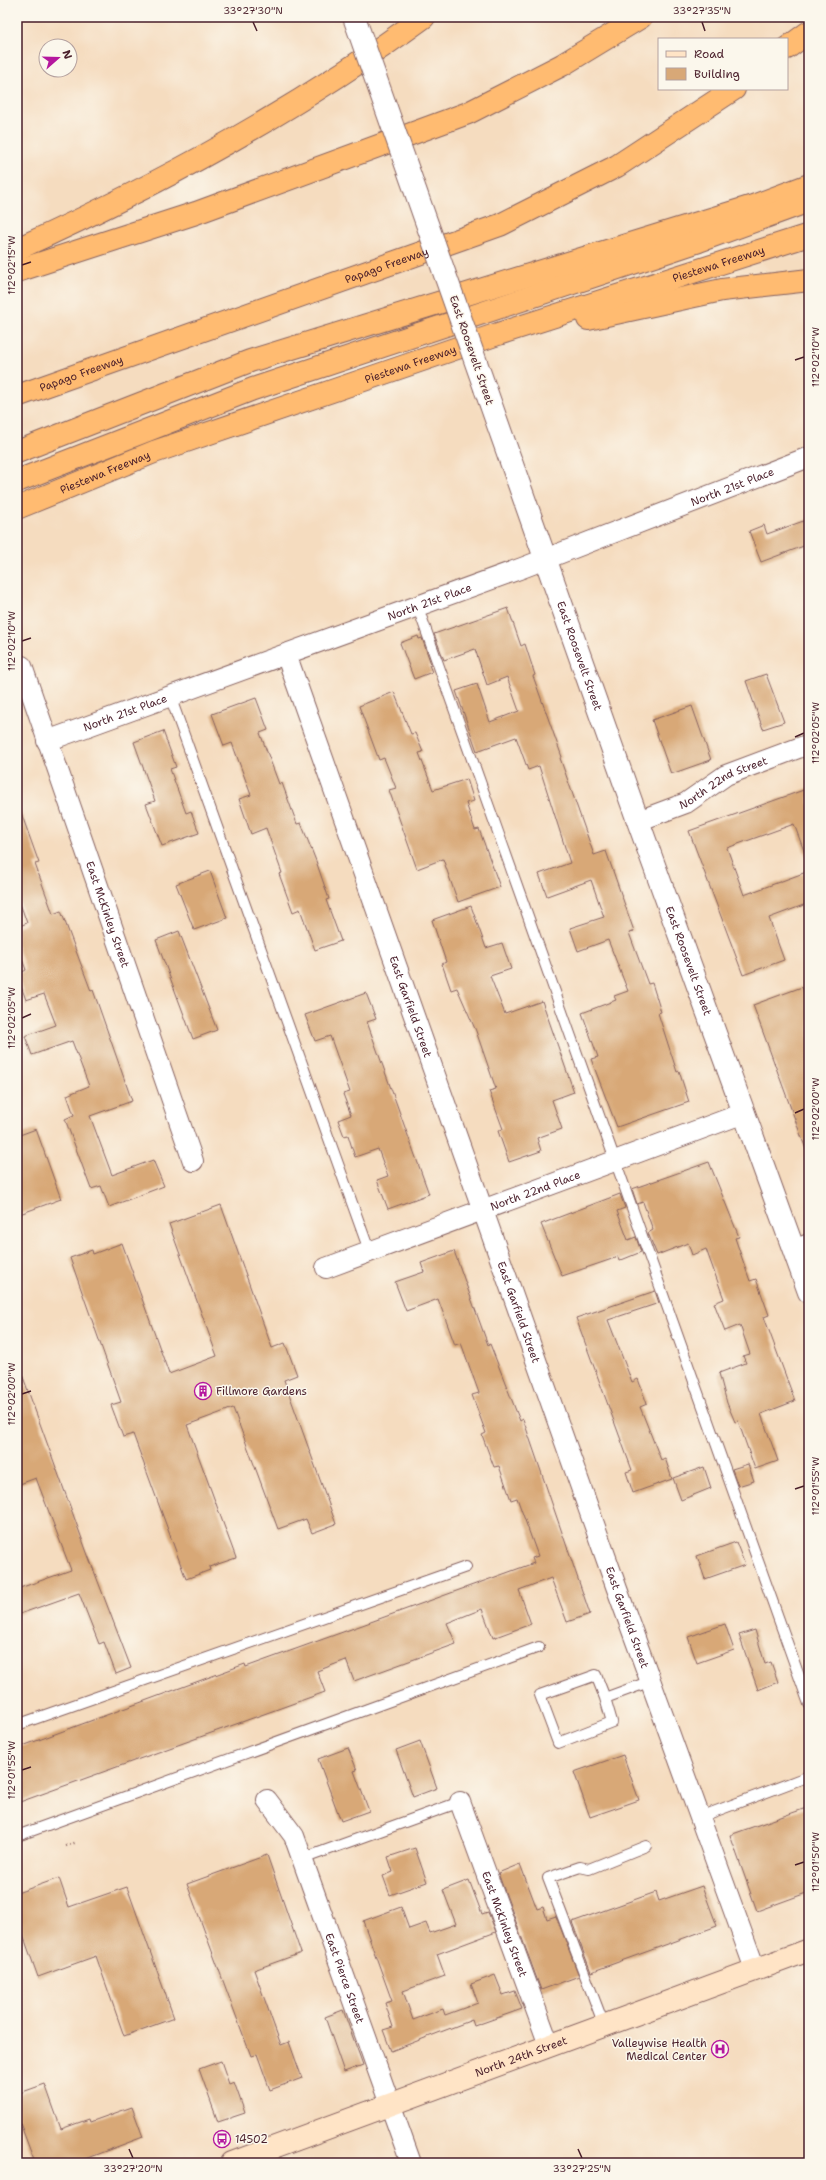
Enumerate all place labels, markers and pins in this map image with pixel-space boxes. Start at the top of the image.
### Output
building icon: Fillmore Gardens [193,1381,213,1401]
place label: Fillmore Gardens [216,1384,307,1399]
place label: Valleywise Health Medical Center [612,2036,707,2064]
hospital icon: Valleywise Health Medical Center [710,2039,730,2059]
bus stop icon: 14502 [212,2129,232,2149]
place label: 14502 [235,2132,268,2147]

